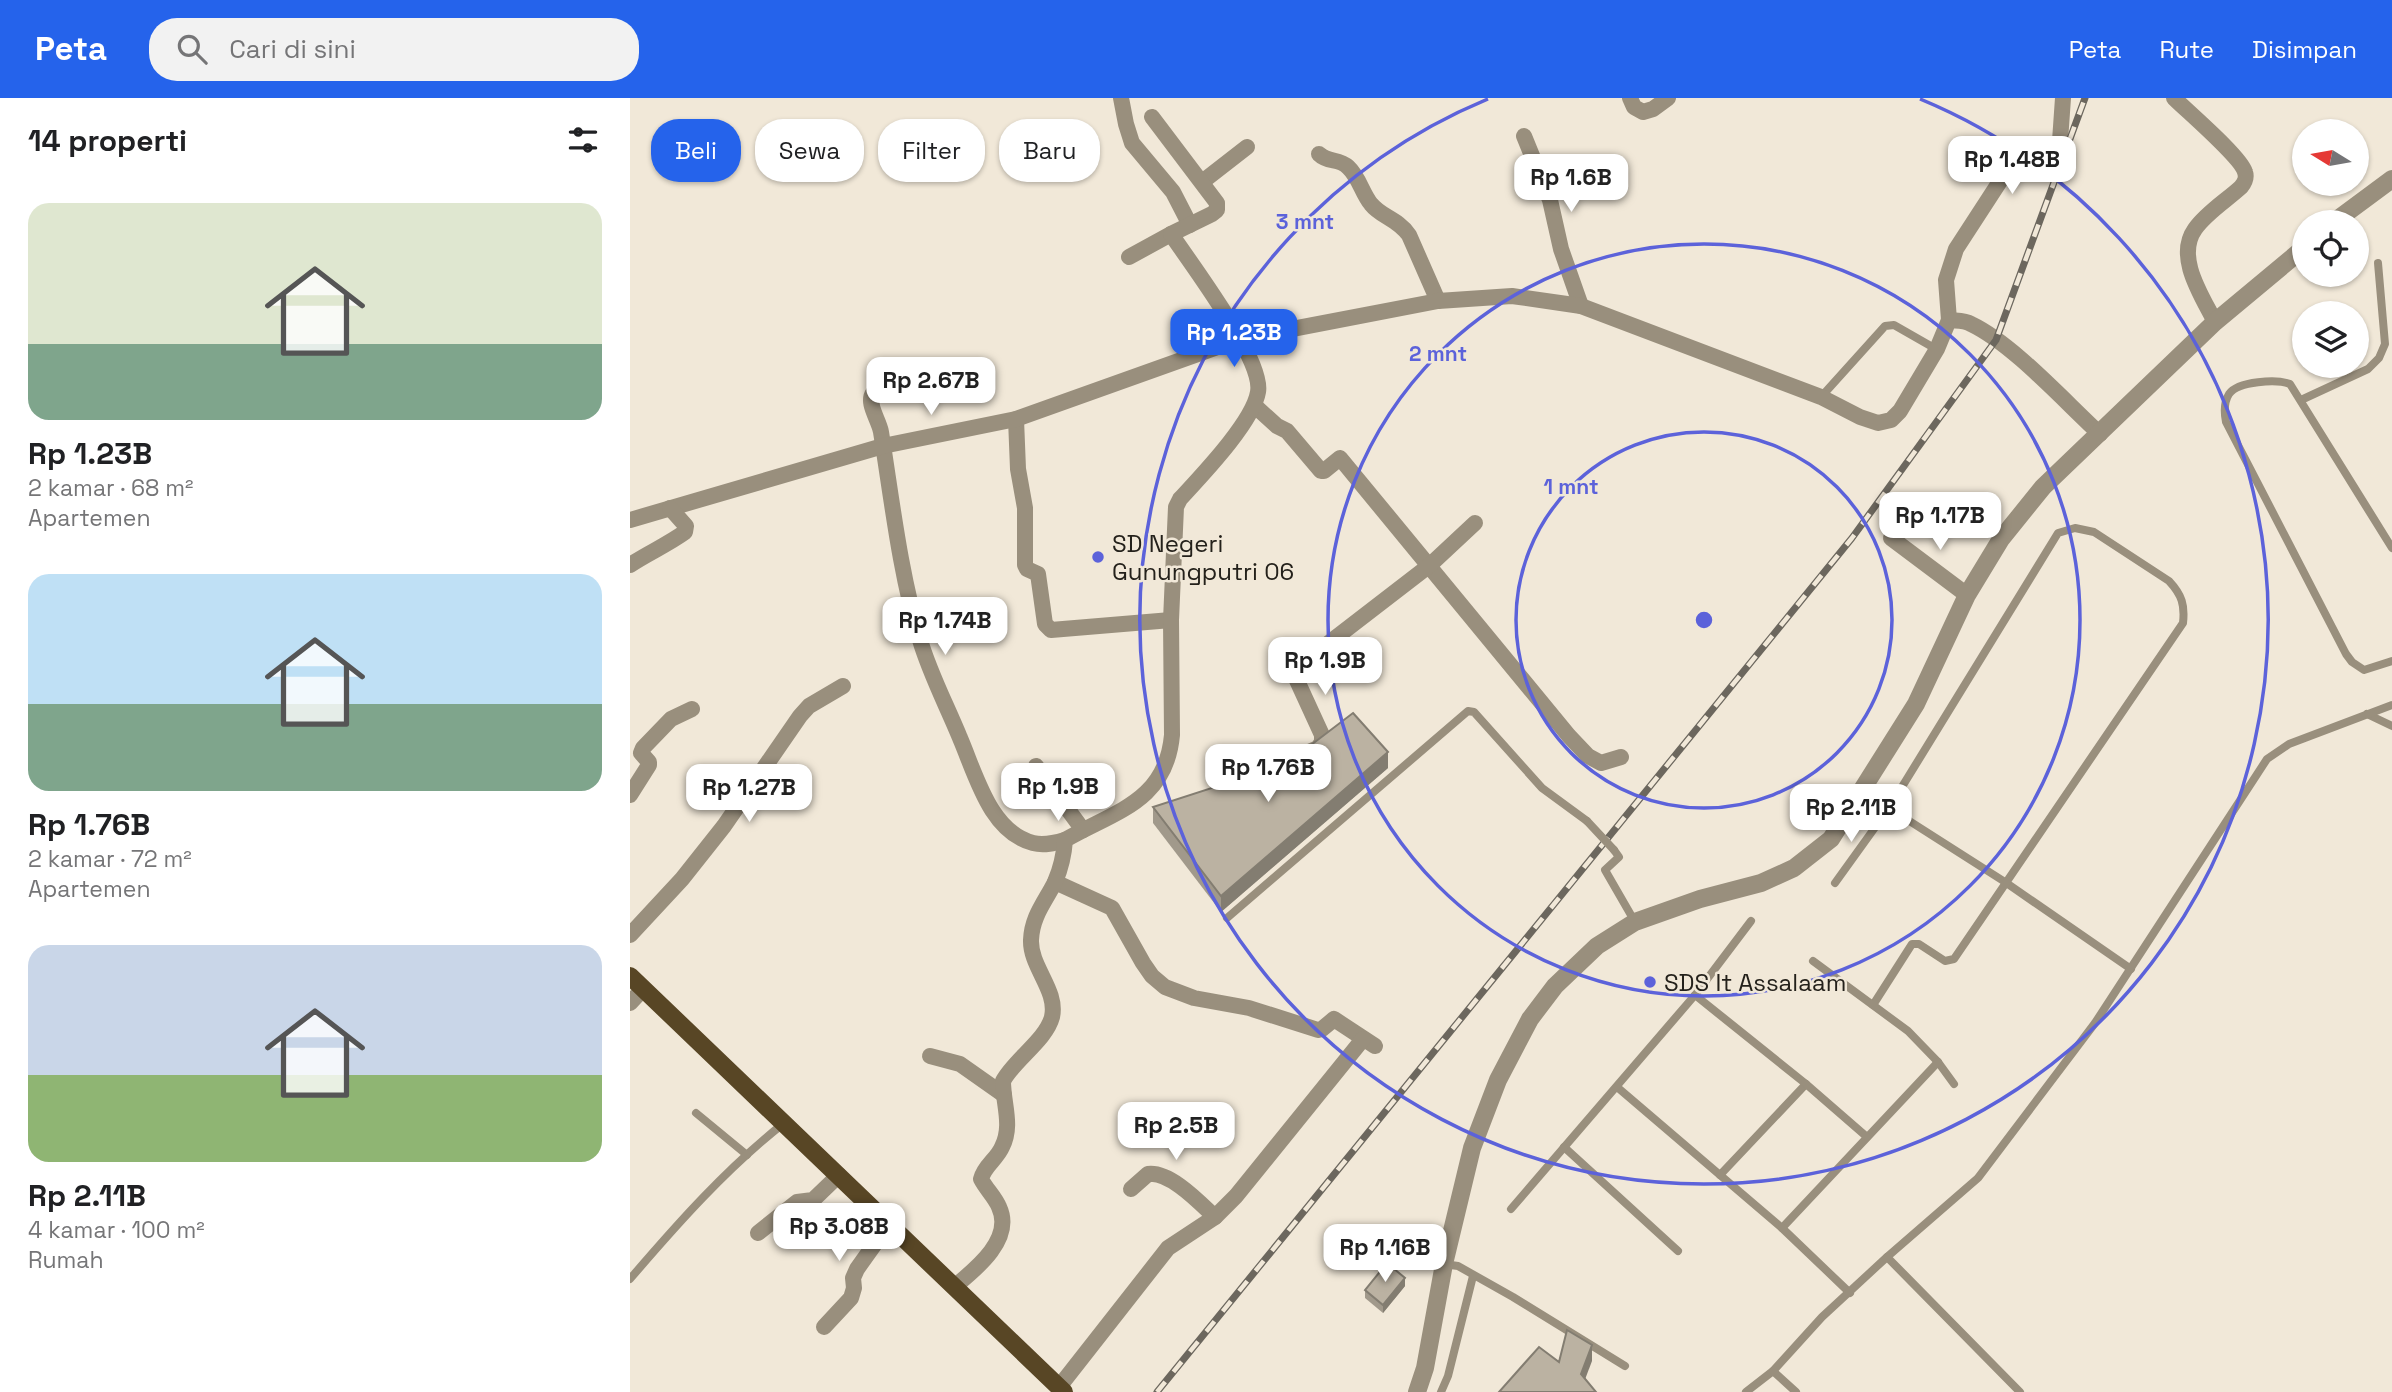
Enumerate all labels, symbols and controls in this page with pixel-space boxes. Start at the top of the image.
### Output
search box [149,18,639,81]
text: Peta [35,28,107,70]
icon: search [173,30,211,68]
text: Cari di sini [229,32,356,66]
text: Peta [2069,34,2121,65]
text: Rute [2159,34,2214,65]
text: Disimpan [2252,34,2357,65]
chip: Beli [651,119,741,182]
chip: Sewa [755,119,864,182]
chip: Filter [878,119,985,182]
chip: Baru [999,119,1100,182]
north arrow [2292,119,2370,196]
map controls [2292,119,2369,378]
text: 14 properti [28,121,187,160]
icon: filters [564,121,602,159]
pin: Rp 1.48B [1940,136,2084,196]
text: Rp 1.48B [1964,144,2060,174]
pin: Rp 1.6B [1506,155,1636,214]
text: Rp 1.6B [1530,162,1612,192]
text: 3 mnt [1276,208,1334,235]
button: locate [2292,210,2369,287]
icon: home [252,248,378,374]
button: layers [2292,301,2369,378]
pin: Rp 1.23B [1162,310,1306,369]
text: Rp 1.23B [1186,317,1282,347]
text: 2 mnt [1409,340,1467,367]
pin: Rp 2.67B [859,358,1003,417]
text: Rp 2.67B [882,365,980,395]
text: Rp 1.23B [28,434,152,473]
text: 2 kamar · 68 m² [28,473,193,503]
text: 1 mnt [1544,473,1598,500]
pin: Rp 1.17B [1868,492,2012,552]
text: Rp 1.17B [1895,500,1985,530]
text: Apartemen [28,503,150,533]
place label: SD Negeri Gunungputri 06 [1112,528,1294,587]
marker: SD Negeri Gunungputri 06 [1090,549,1106,565]
pin: Rp 1.74B [873,598,1017,657]
text: Rp 1.74B [898,605,992,635]
centre of rings [1692,608,1716,632]
icon: home [252,619,378,745]
pin: Rp 1.9B [1260,638,1390,697]
text: Rp 1.9B [1284,645,1366,675]
pin: Rp 1.76B [1196,744,1340,804]
text: Rp 1.76B [1221,752,1315,782]
pin: Rp 1.27B [677,764,821,824]
pin: Rp 1.9B [993,764,1123,823]
text: Rp 1.9B [1017,771,1099,801]
text: Rp 1.27B [702,772,796,802]
pin: Rp 2.11B [1779,784,1923,844]
text: Rp 2.11B [1806,792,1896,822]
text: Rp 1.76B [28,805,150,844]
text: 2 kamar · 72 m² [28,844,192,874]
text: Apartemen [28,874,150,904]
place label: SDS It Assalaam [1664,967,1846,998]
marker: SDS It Assalaam [1642,974,1658,990]
icon: home [252,990,378,1116]
pin: Rp 2.5B [1111,1102,1241,1162]
text: Rp 2.5B [1134,1110,1218,1140]
text: Rp 2.11B [28,1176,146,1215]
pin: Rp 3.08B [767,1204,911,1263]
text: Rp 3.08B [789,1211,889,1241]
text: 4 kamar · 100 m² [28,1215,205,1245]
pin: Rp 1.16B [1313,1224,1457,1284]
text: Rp 1.16B [1340,1232,1431,1262]
text: Rumah [28,1245,104,1275]

